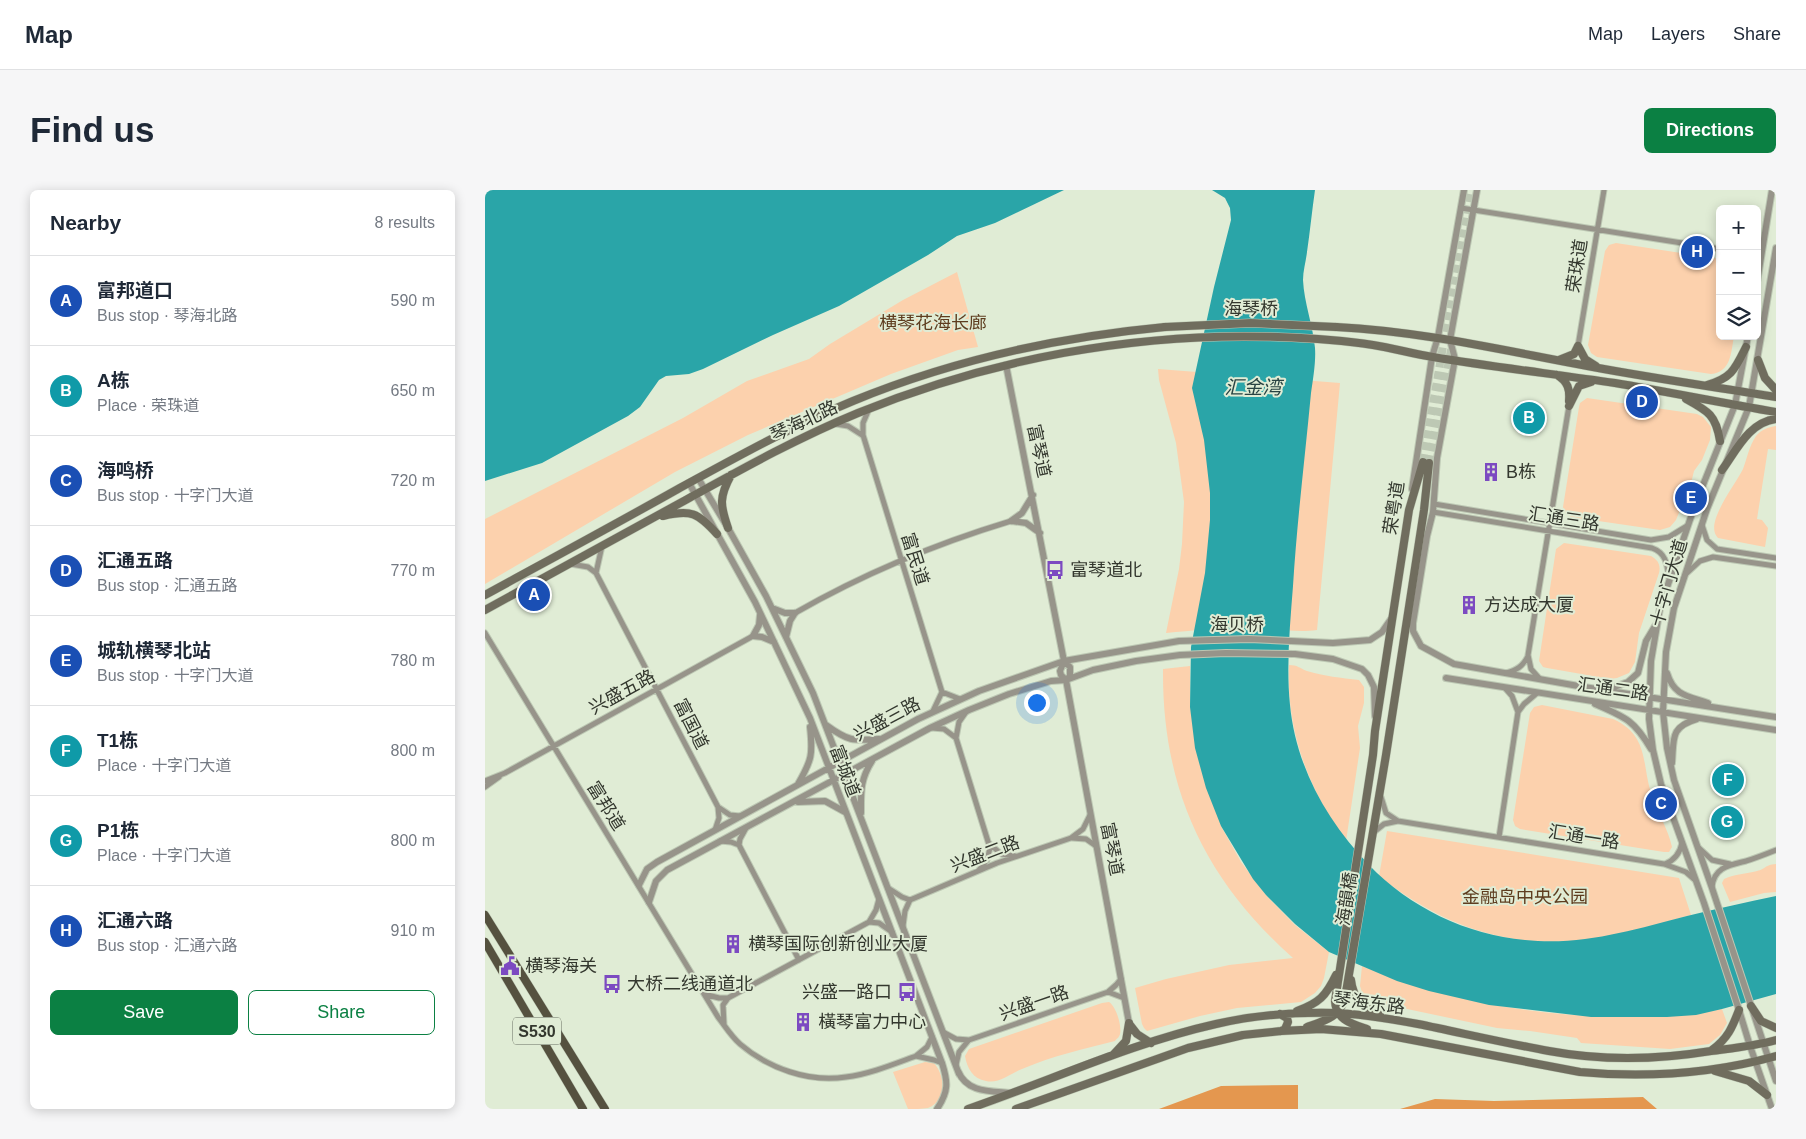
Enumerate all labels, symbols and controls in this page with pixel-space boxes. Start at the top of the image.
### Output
text: Map [25,21,73,48]
text: Map [1588,24,1623,44]
text: Layers [1651,24,1705,44]
text: Share [1733,24,1781,44]
button: Directions [1644,108,1776,153]
text: Find us [30,110,154,149]
map controls [1716,205,1761,340]
button: + [1716,205,1761,250]
text: Nearby [50,211,121,234]
text: 8 results [375,214,435,231]
pin: H [1681,233,1713,271]
street label: 荣珠道 [1563,238,1591,294]
button: − [1716,250,1761,295]
text: 富邦道口 [97,280,173,301]
text: A [60,292,72,309]
text: 590 m [391,292,435,309]
button: layers [1716,295,1761,340]
street label: 海琴桥 [1224,299,1278,319]
text: Bus stop · 琴海北路 [97,307,237,324]
park label: 横琴花海长廊 [879,313,987,333]
text: A栋 [97,370,130,391]
water label: 汇金湾 [1224,377,1284,398]
text: B [60,382,72,399]
text: 650 m [391,382,435,399]
pin: D [1626,383,1658,421]
text: Place · 荣珠道 [97,397,199,414]
street label: 琴海北路 [767,397,841,445]
pin: B [1513,399,1545,437]
street label: 富琴道 [1024,423,1054,479]
text: 海鸣桥 [97,460,154,481]
building icon: B栋 [1480,461,1502,483]
place label: B栋 [1506,462,1536,482]
text: C [60,472,72,489]
text: 720 m [391,472,435,489]
pin: E [1675,479,1707,517]
street label: 荣粤道 [1380,480,1408,536]
text: Bus stop · 十字门大道 [97,487,253,504]
street label: 汇通三路 [1527,503,1601,535]
street label: 富民道 [898,530,932,588]
street label: 十字门大道 [1647,537,1691,629]
text: 汇通五路 [97,550,173,571]
bus stop icon: 富琴道北 [1044,559,1066,581]
place label: 富琴道北 [1070,560,1142,580]
text: D [60,562,72,579]
text: 770 m [391,562,435,579]
pin: A [518,576,550,614]
text: Bus stop · 汇通五路 [97,577,237,594]
building icon: 方达成大厦 [1458,594,1480,616]
place label: 方达成大厦 [1484,595,1574,615]
street label: 海贝桥 [1210,615,1264,635]
text: 城轨横琴北站 [97,640,211,661]
text: E [61,652,71,669]
text: 780 m [391,652,435,669]
street label: 兴盛五路 [586,666,658,718]
text: Bus stop · 十字门大道 [97,667,253,684]
street label: 汇通二路 [1576,674,1650,704]
your location [1024,690,1050,716]
street label: 兴盛三路 [851,693,923,745]
street label: 富国道 [670,695,712,753]
text: T1栋 [97,730,138,751]
text: F [61,742,71,759]
text: 800 m [391,742,435,759]
street label: 富城道 [826,742,864,800]
text: Place · 十字门大道 [97,757,231,774]
pin: F [1712,761,1744,799]
street label: 富邦道 [583,778,629,834]
pin: C [1645,785,1677,823]
pin: G [1711,803,1743,841]
text: P1栋 [97,820,139,841]
street label: 富琴道 [1097,821,1127,877]
street label: 汇通一路 [1547,821,1621,853]
text: G [60,832,72,849]
text: 800 m [391,832,435,849]
street label: 兴盛二路 [948,832,1022,876]
text: Place · 十字门大道 [97,847,231,864]
street label: 海韻橋 [1333,871,1361,927]
park label: 金融岛中央公园 [1462,887,1588,907]
text: 汇通六路 [97,910,173,931]
text: H [60,922,72,939]
text: 910 m [391,922,435,939]
building icon: 横琴国际创新创业大厦 [722,933,744,955]
place label: 横琴国际创新创业大厦 [748,934,928,954]
text: Bus stop · 汇通六路 [97,937,237,954]
public building icon: 横琴海关 [499,955,521,977]
place label: 横琴海关 [525,956,597,976]
bus stop icon: 大桥二线通道北 [601,973,623,995]
place label: 大桥二线通道北 [627,974,753,994]
bus stop icon: 兴盛一路口 [896,981,918,1003]
place label: 兴盛一路口 [802,982,892,1002]
street label: 兴盛一路 [997,982,1071,1024]
street label: 琴海东路 [1332,989,1406,1017]
button: Save [50,990,238,1035]
button: Share [248,990,435,1035]
building icon: 橫琴富力中心 [792,1011,814,1033]
place label: 橫琴富力中心 [818,1012,926,1032]
road number: S530 [513,1018,561,1044]

